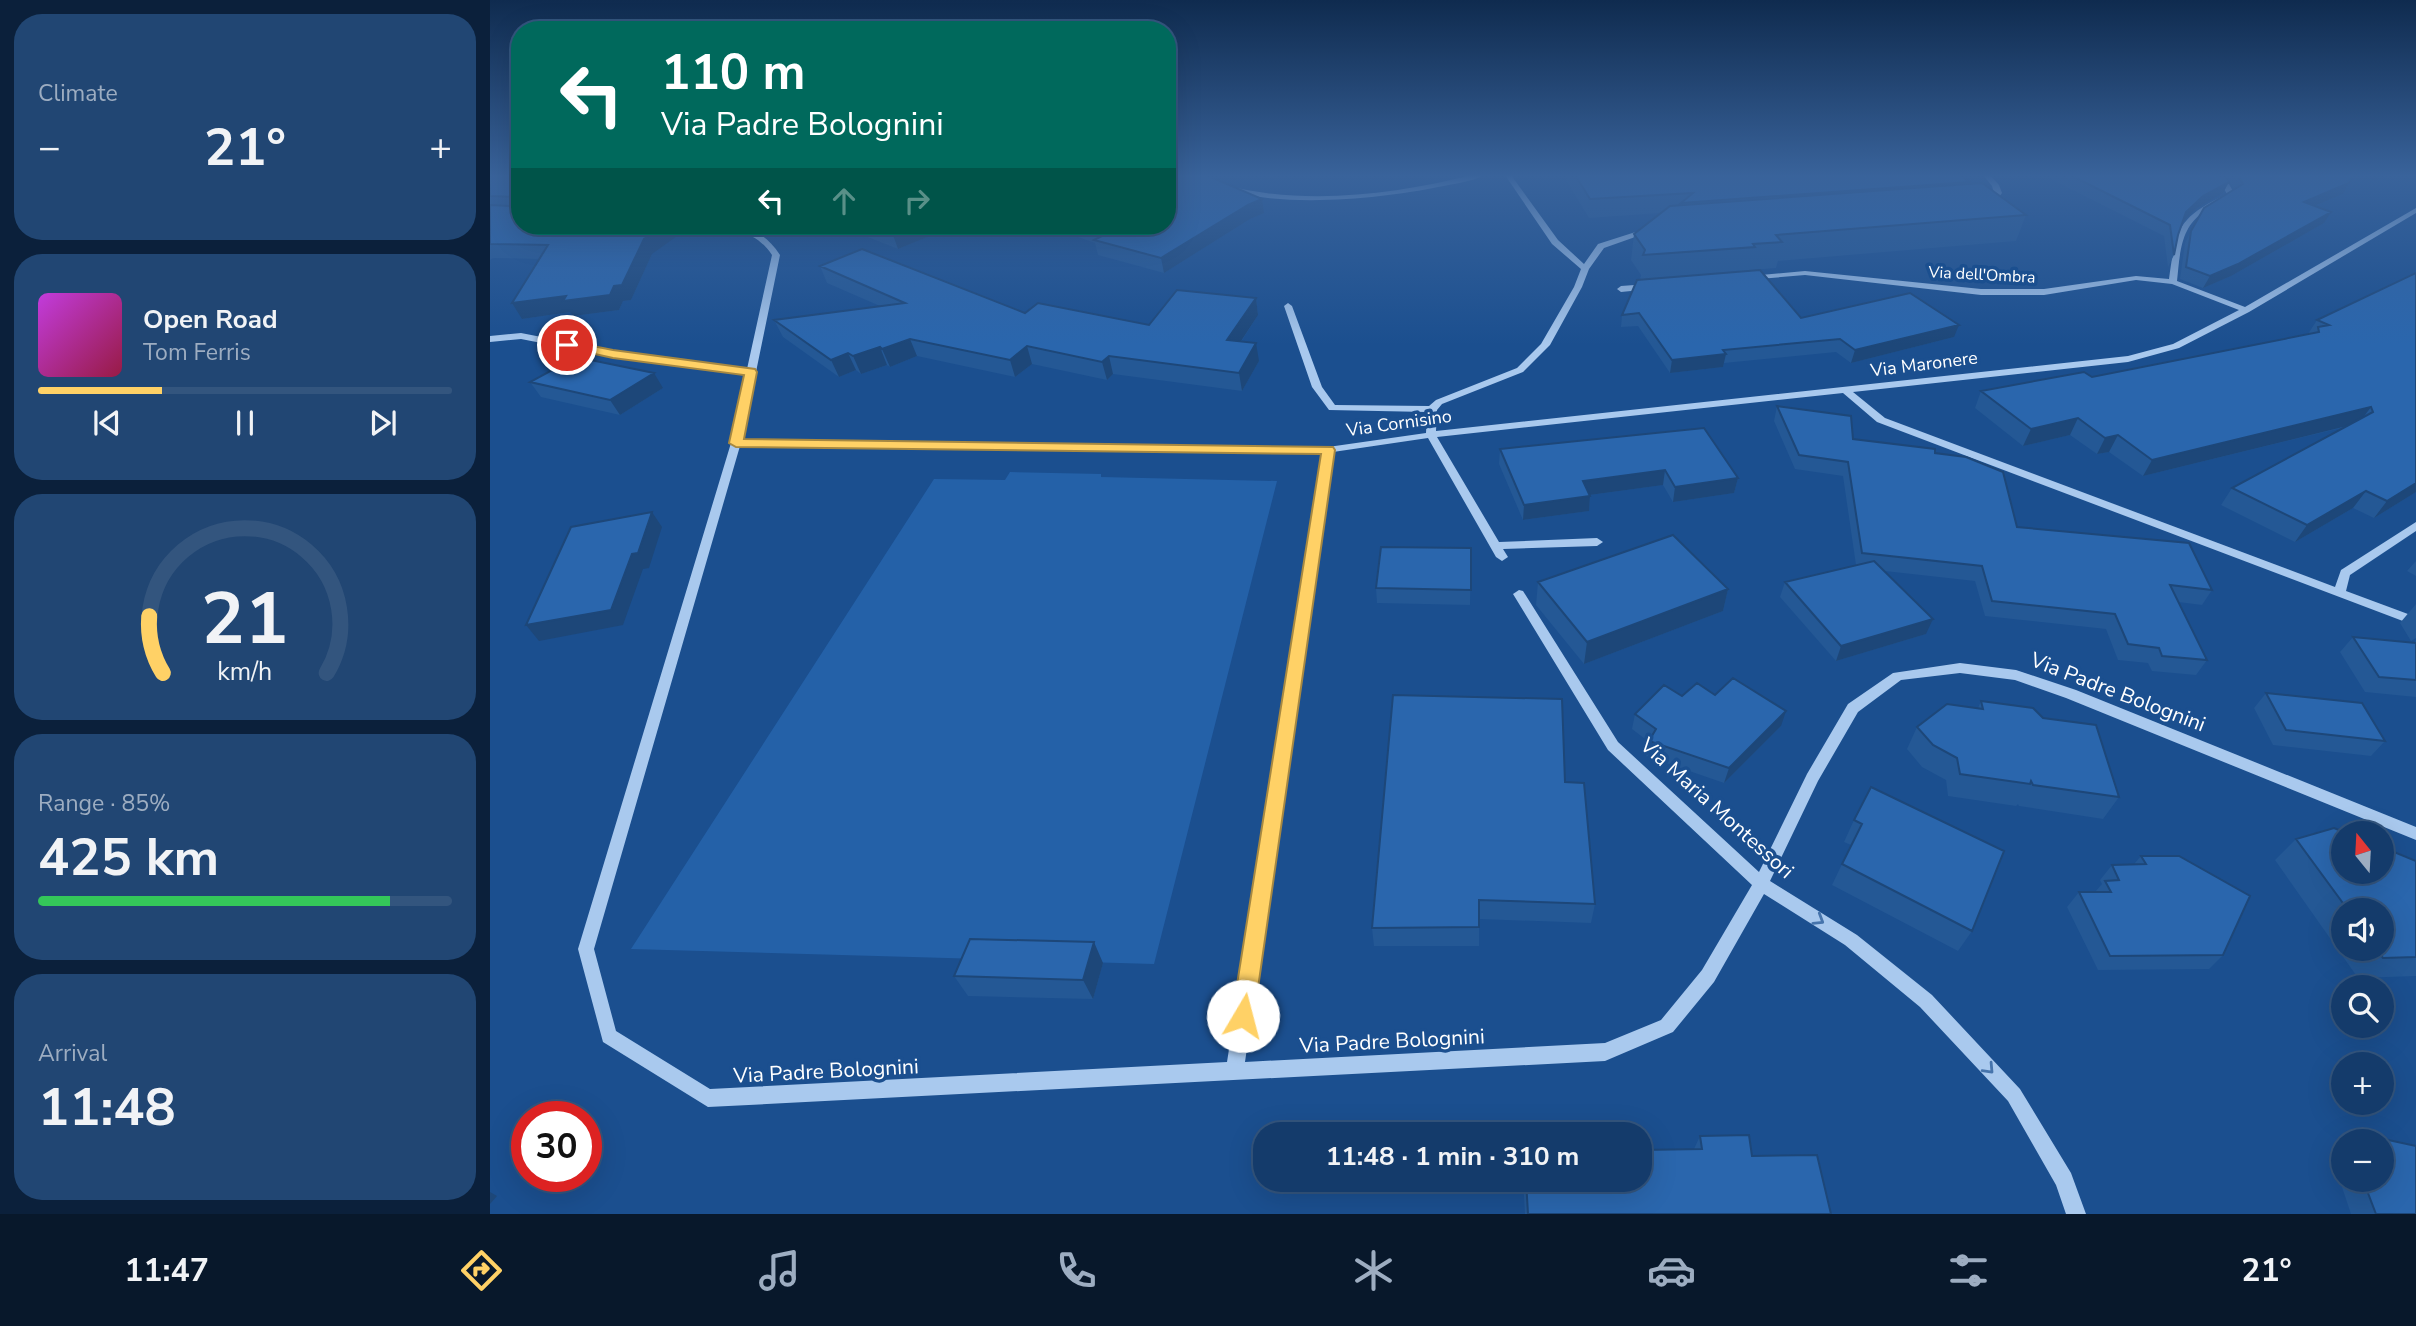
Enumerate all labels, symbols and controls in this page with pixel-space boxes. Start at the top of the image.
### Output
text: 110 m [661,39,805,106]
icon: left [546,49,637,140]
text: Climate [38,78,118,109]
text: Via Padre Bolognini [661,103,944,146]
text: 21° [204,112,286,183]
text: − [38,122,61,173]
text: + [429,122,452,173]
icon: left [752,182,790,220]
icon: ahead [825,182,863,220]
icon: right [898,182,936,220]
street label: Via dell'Ombra [1927,261,2036,289]
text: Open Road [143,302,278,337]
pin [537,315,597,375]
icon: arrive [548,326,586,364]
text: Tom Ferris [143,337,251,368]
street label: Via Maronere [1868,346,1979,383]
icon: previous [88,404,126,442]
icon: pause [226,404,264,442]
icon: next [364,404,402,442]
street label: Via Cornisino [1344,404,1453,442]
text: 21 [201,569,289,669]
street label: Via Padre Bolognini [2025,645,2210,738]
text: km/h [217,655,273,689]
street label: Via Maria Montessori [1633,731,1800,885]
text: Range · 85% [38,788,170,819]
north arrow [2331,821,2394,884]
map controls [2331,821,2394,1192]
text: 425 km [38,822,219,893]
button: sound [2331,898,2394,961]
one-way arrow [1811,911,1824,924]
button: search [2331,975,2394,1038]
position arrow [1206,979,1280,1053]
street label: Via Padre Bolognini [1298,1022,1485,1060]
text: Arrival [38,1038,107,1069]
street label: Via Padre Bolognini [732,1052,919,1090]
button: + [2331,1052,2394,1115]
one-way arrow [1981,1061,1994,1074]
text: 11:48 [38,1072,176,1143]
speed limit sign: 30 [511,1101,602,1192]
button: − [2331,1129,2394,1192]
text: 11:48 · 1 min · 310 m [1326,1139,1579,1174]
icon: directions [457,1246,506,1295]
icon: music [755,1246,804,1295]
icon: phone [1052,1246,1101,1295]
icon: climate [1349,1246,1398,1295]
icon: car [1647,1246,1696,1295]
icon: filters [1944,1246,1993,1295]
text: 11:47 [124,1249,209,1292]
text: 21° [2241,1249,2292,1292]

